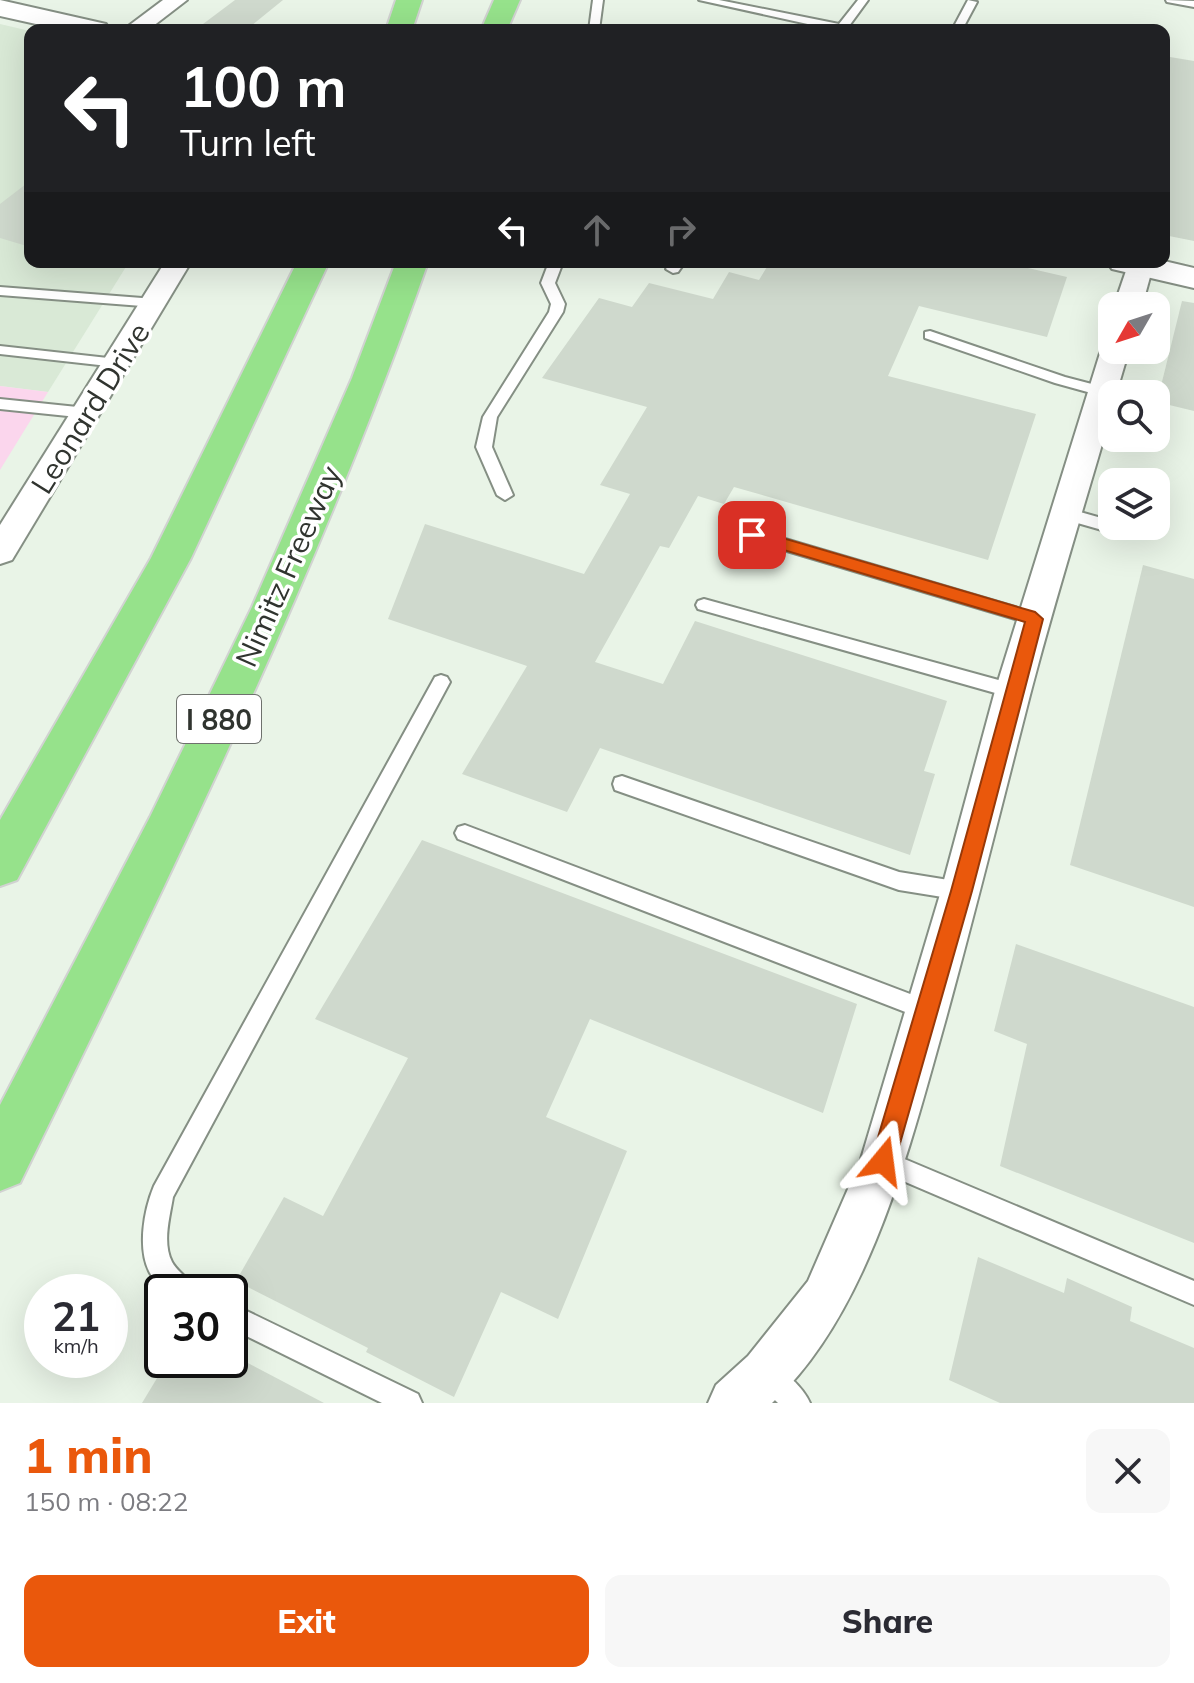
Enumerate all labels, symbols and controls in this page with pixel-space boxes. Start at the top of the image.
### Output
text: 100 m [180,51,347,121]
icon: left [48,56,152,160]
text: Turn left [180,120,316,165]
icon: left [491,208,535,252]
icon: ahead [575,208,619,252]
icon: right [659,208,703,252]
north arrow [1098,292,1170,364]
map controls [1098,292,1170,540]
street label: Leonard Drive [22,316,158,500]
button: search [1098,380,1170,452]
street label: Nimitz Freeway [227,459,349,672]
button: layers [1098,468,1170,540]
pin [718,501,786,569]
icon: arrive [730,513,774,557]
road number: I 880 [177,695,261,743]
position arrow [841,1119,925,1203]
speed limit sign: 30 [144,1274,248,1378]
text: 21 [52,1291,100,1341]
text: km/h [53,1333,99,1358]
text: 1 min [24,1425,153,1485]
button: close [1086,1429,1170,1513]
text: 150 m · 08:22 [24,1485,188,1518]
button: Exit [24,1575,589,1667]
button: Share [605,1575,1170,1667]

